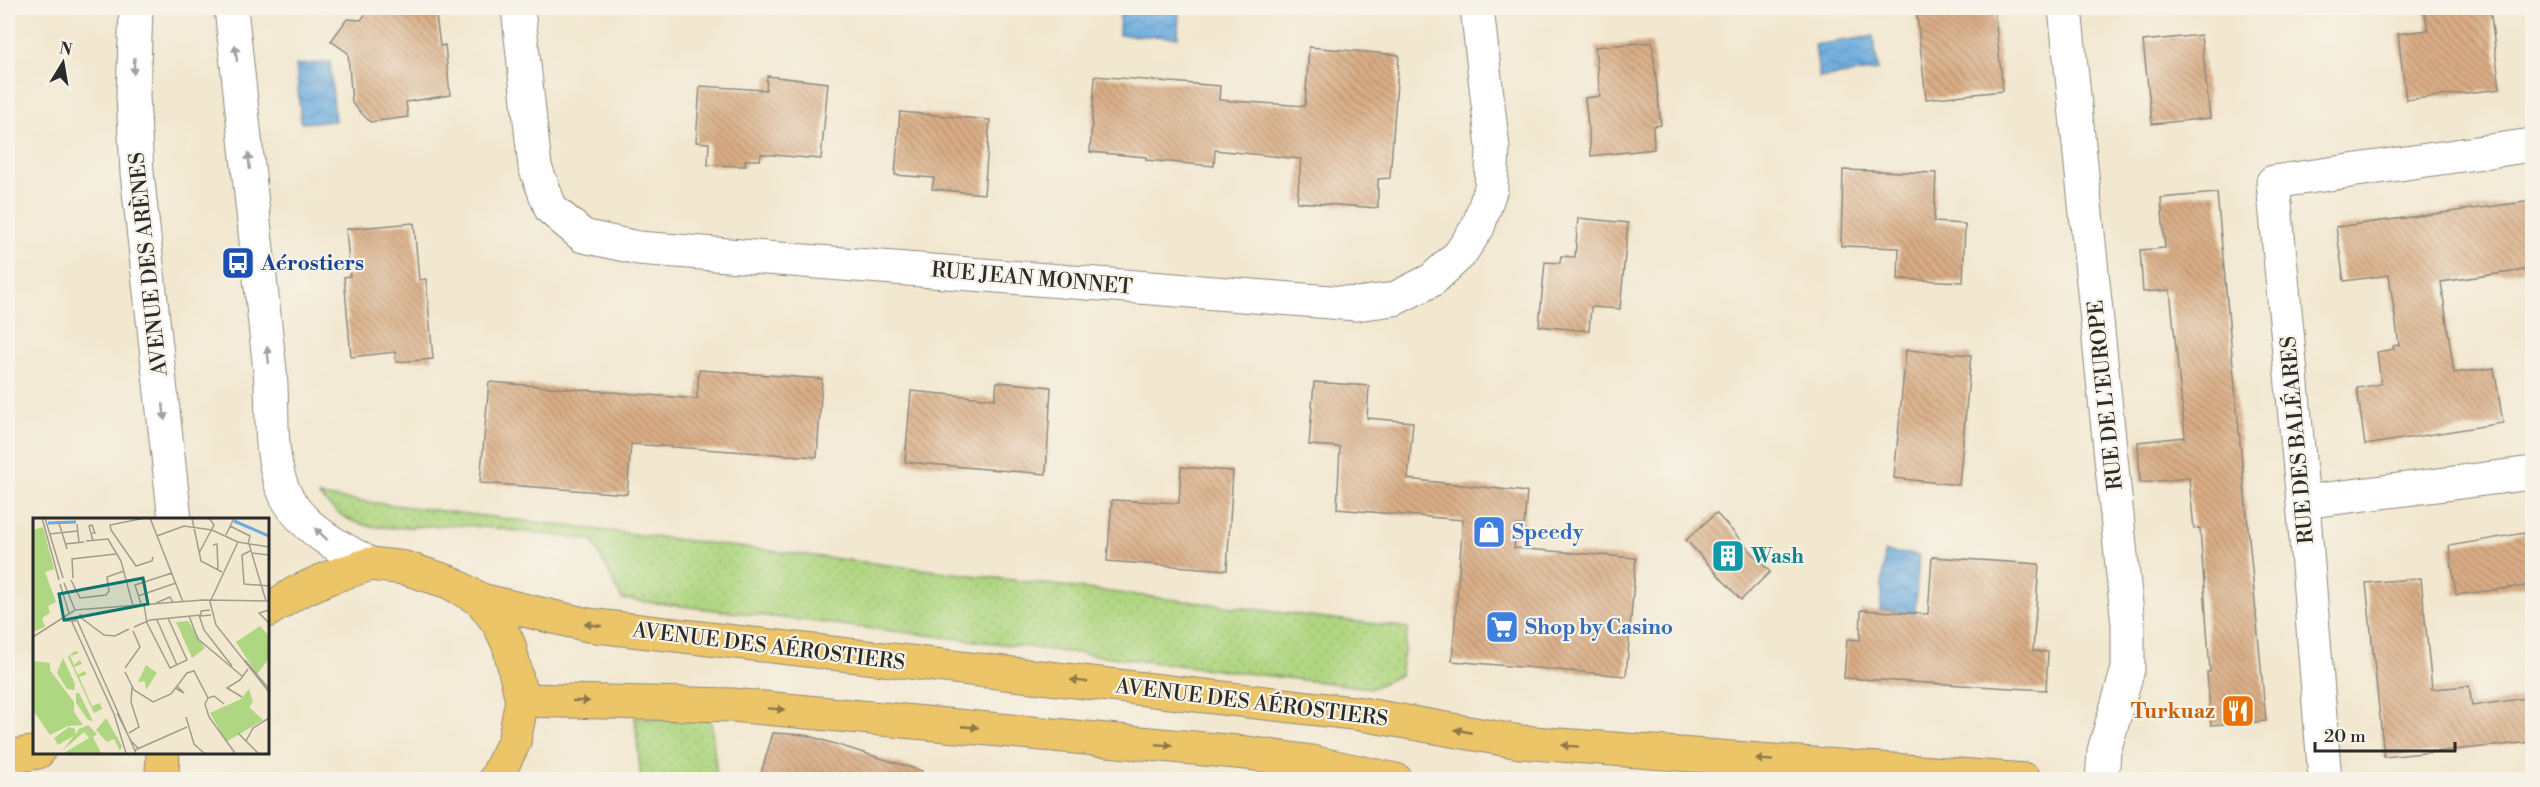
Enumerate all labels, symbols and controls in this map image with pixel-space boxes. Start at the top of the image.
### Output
north arrow [33,33,93,93]
text: N [58,38,74,60]
one-way arrow [231,43,241,62]
one-way arrow [130,56,139,75]
street label: AVENUE DES ARÈNES [122,151,174,378]
one-way arrow [244,151,253,170]
bus stop icon: Aérostiers [220,245,256,281]
place label: Aérostiers [260,251,364,277]
street label: RUE JEAN MONNET [930,257,1134,301]
street label: RUE DE L'EUROPE [2083,298,2129,491]
street label: RUE DES BALÉARES [2274,335,2320,545]
one-way arrow [263,345,273,364]
one-way arrow [159,403,169,422]
shop icon: Speedy [1471,514,1507,550]
inset map [33,518,268,754]
place label: Speedy [1512,520,1584,546]
one-way arrow [314,528,329,541]
building icon: Wash [1710,538,1746,574]
place label: Wash [1750,544,1804,570]
supermarket icon: Shop by Casino [1484,609,1520,645]
street label: AVENUE DES AÉROSTIERS [630,615,907,677]
place label: Shop by Casino [1525,615,1673,641]
one-way arrow [583,621,602,630]
street label: AVENUE DES AÉROSTIERS [1113,671,1390,733]
one-way arrow [1069,677,1088,686]
restaurant icon: Turkuaz [2220,693,2256,729]
one-way arrow [571,696,590,706]
place label: Turkuaz [2131,699,2215,725]
one-way arrow [766,704,785,714]
scale bar [2315,715,2454,753]
one-way arrow [960,722,979,732]
text: 20 m [2324,725,2366,748]
one-way arrow [1453,726,1472,735]
one-way arrow [1154,740,1173,750]
one-way arrow [1560,741,1579,751]
one-way arrow [1755,756,1774,765]

